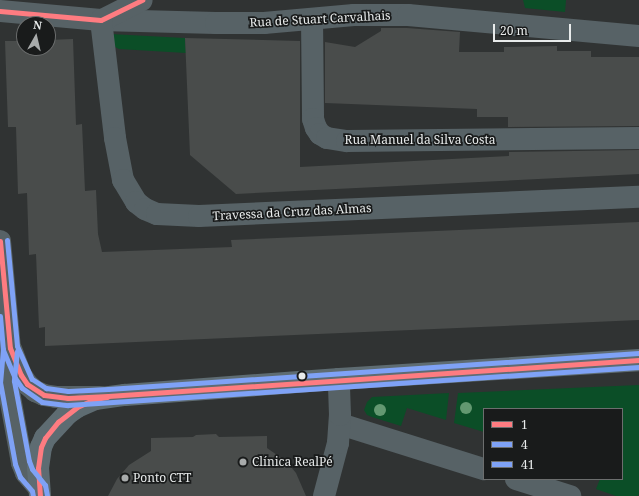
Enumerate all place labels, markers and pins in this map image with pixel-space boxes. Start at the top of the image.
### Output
unlabelled marker [297,371,307,381]
place label: Clínica RealPé [252,455,333,469]
marker: Clínica RealPé [237,456,249,468]
place label: Ponto CTT [133,471,191,485]
marker: Ponto CTT [120,473,130,483]

